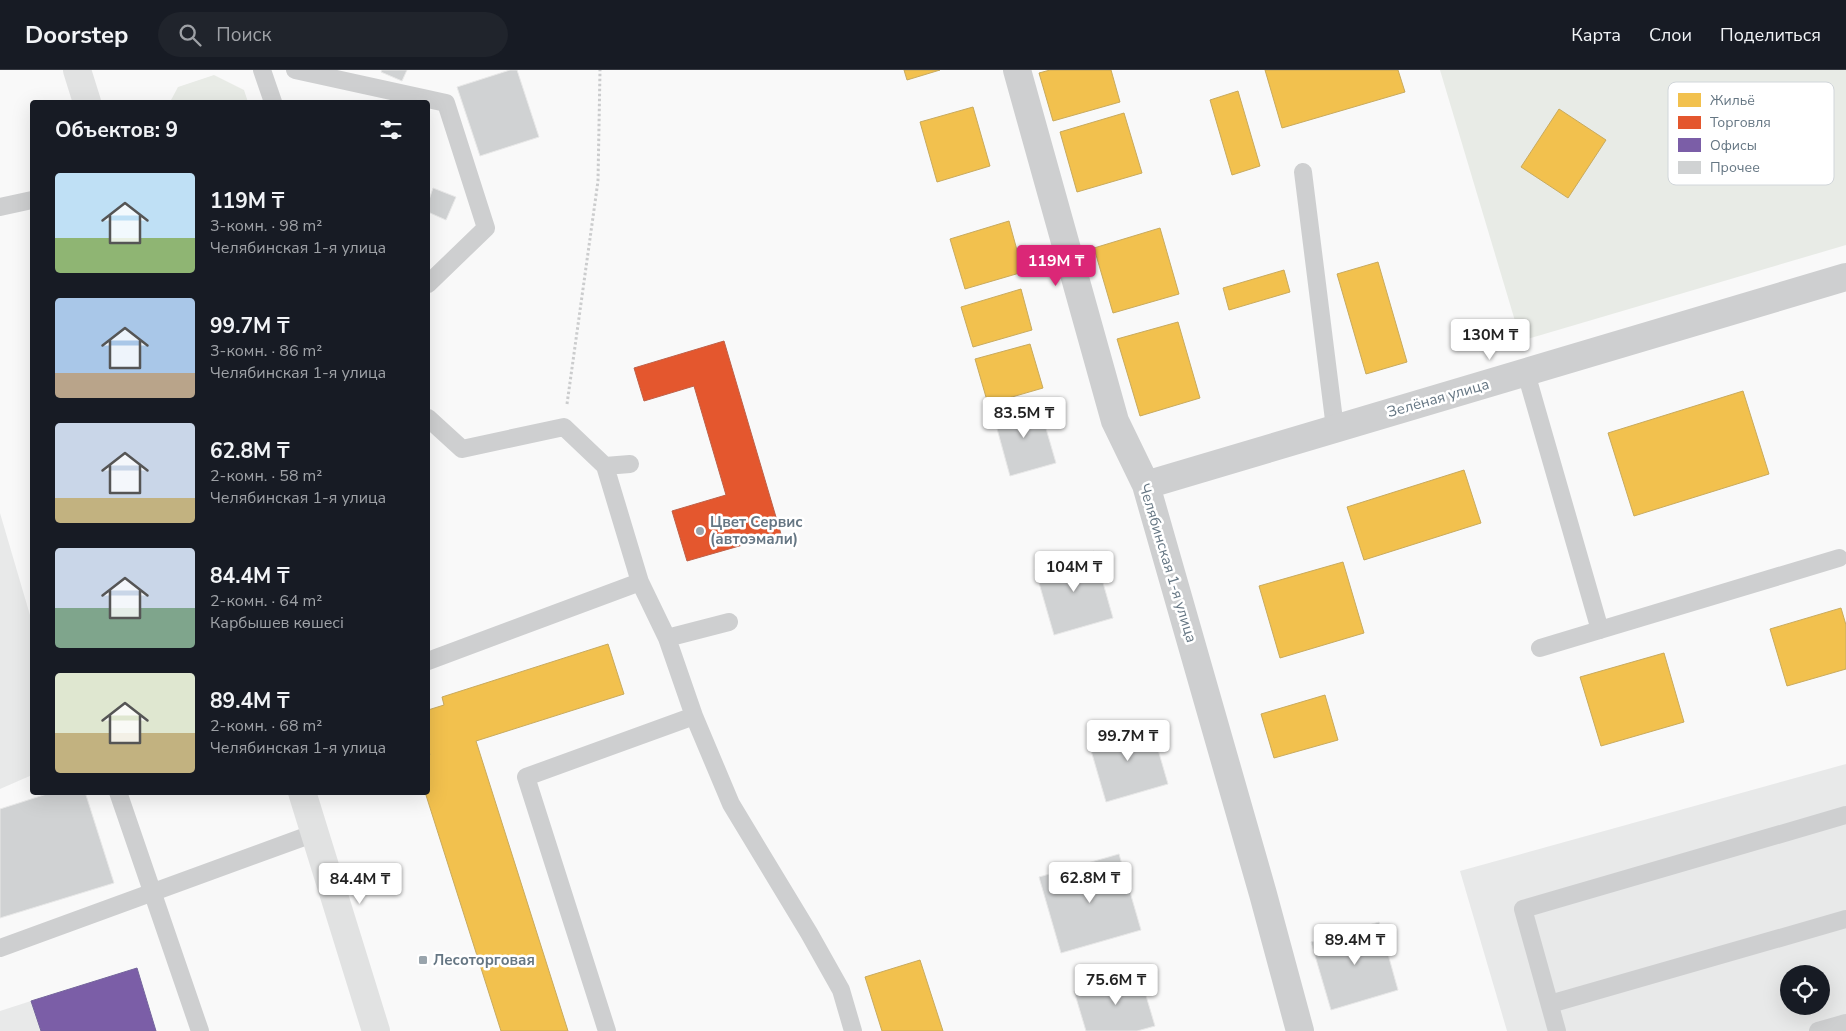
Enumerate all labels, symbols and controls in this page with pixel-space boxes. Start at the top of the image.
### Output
search box [158,12,508,57]
text: Doorstep [25,19,128,51]
icon: search [176,21,204,49]
text: Поиск [216,22,272,48]
text: Карта [1571,23,1621,47]
text: Слои [1649,23,1692,47]
text: Поделиться [1720,23,1821,47]
legend [1668,82,1834,185]
text: Жильё [1710,91,1755,110]
text: Торговля [1710,113,1771,132]
text: Объектов: 9 [55,116,178,144]
icon: filters [377,116,405,144]
text: Офисы [1710,136,1757,155]
text: Прочее [1710,158,1760,177]
text: 119M ₸ [210,187,284,215]
icon: home [95,193,155,253]
text: 3-комн. · 98 m² [210,215,322,237]
text: Челябинская 1-я улица [210,237,386,259]
pin: 119M ₸ [1015,244,1097,287]
text: 119M ₸ [1028,250,1084,272]
text: 99.7M ₸ [210,312,290,340]
icon: home [95,318,155,378]
pin: 130M ₸ [1449,318,1531,361]
text: 130M ₸ [1462,324,1518,346]
text: 3-комн. · 86 m² [210,340,322,362]
text: Челябинская 1-я улица [210,362,386,384]
street label: Зелёная улица [1385,374,1491,422]
pin: 83.5M ₸ [978,396,1070,439]
text: 83.5M ₸ [994,402,1054,424]
text: 62.8M ₸ [210,437,290,465]
icon: home [95,443,155,503]
text: 2-комн. · 58 m² [210,465,322,487]
street label: Челябинская 1-я улица [1134,481,1202,645]
text: Челябинская 1-я улица [210,487,386,509]
place label: Цвет Сервис (автоэмали) [710,512,803,549]
marker: Цвет Сервис (автоэмали) [694,525,706,537]
pin: 104M ₸ [1033,550,1115,593]
text: 104M ₸ [1046,556,1102,578]
text: 84.4M ₸ [210,562,290,590]
icon: home [95,568,155,628]
text: 2-комн. · 64 m² [210,590,322,612]
text: Карбышев көшесі [210,612,344,634]
text: 89.4M ₸ [210,687,290,715]
icon: home [95,693,155,753]
text: 2-комн. · 68 m² [210,715,322,737]
pin: 99.7M ₸ [1082,720,1174,762]
text: 99.7M ₸ [1098,725,1158,747]
text: Челябинская 1-я улица [210,737,386,759]
pin: 84.4M ₸ [314,862,406,905]
pin: 62.8M ₸ [1044,862,1136,904]
text: 62.8M ₸ [1060,867,1120,889]
text: 84.4M ₸ [330,868,390,890]
pin: 89.4M ₸ [1309,924,1401,966]
text: 89.4M ₸ [1325,929,1385,951]
place label: Лесоторговая [433,950,535,970]
marker: Лесоторговая [417,954,429,966]
pin: 75.6M ₸ [1070,964,1162,1006]
map controls [1780,965,1830,1015]
button: locate [1780,965,1830,1015]
text: 75.6M ₸ [1086,969,1146,991]

